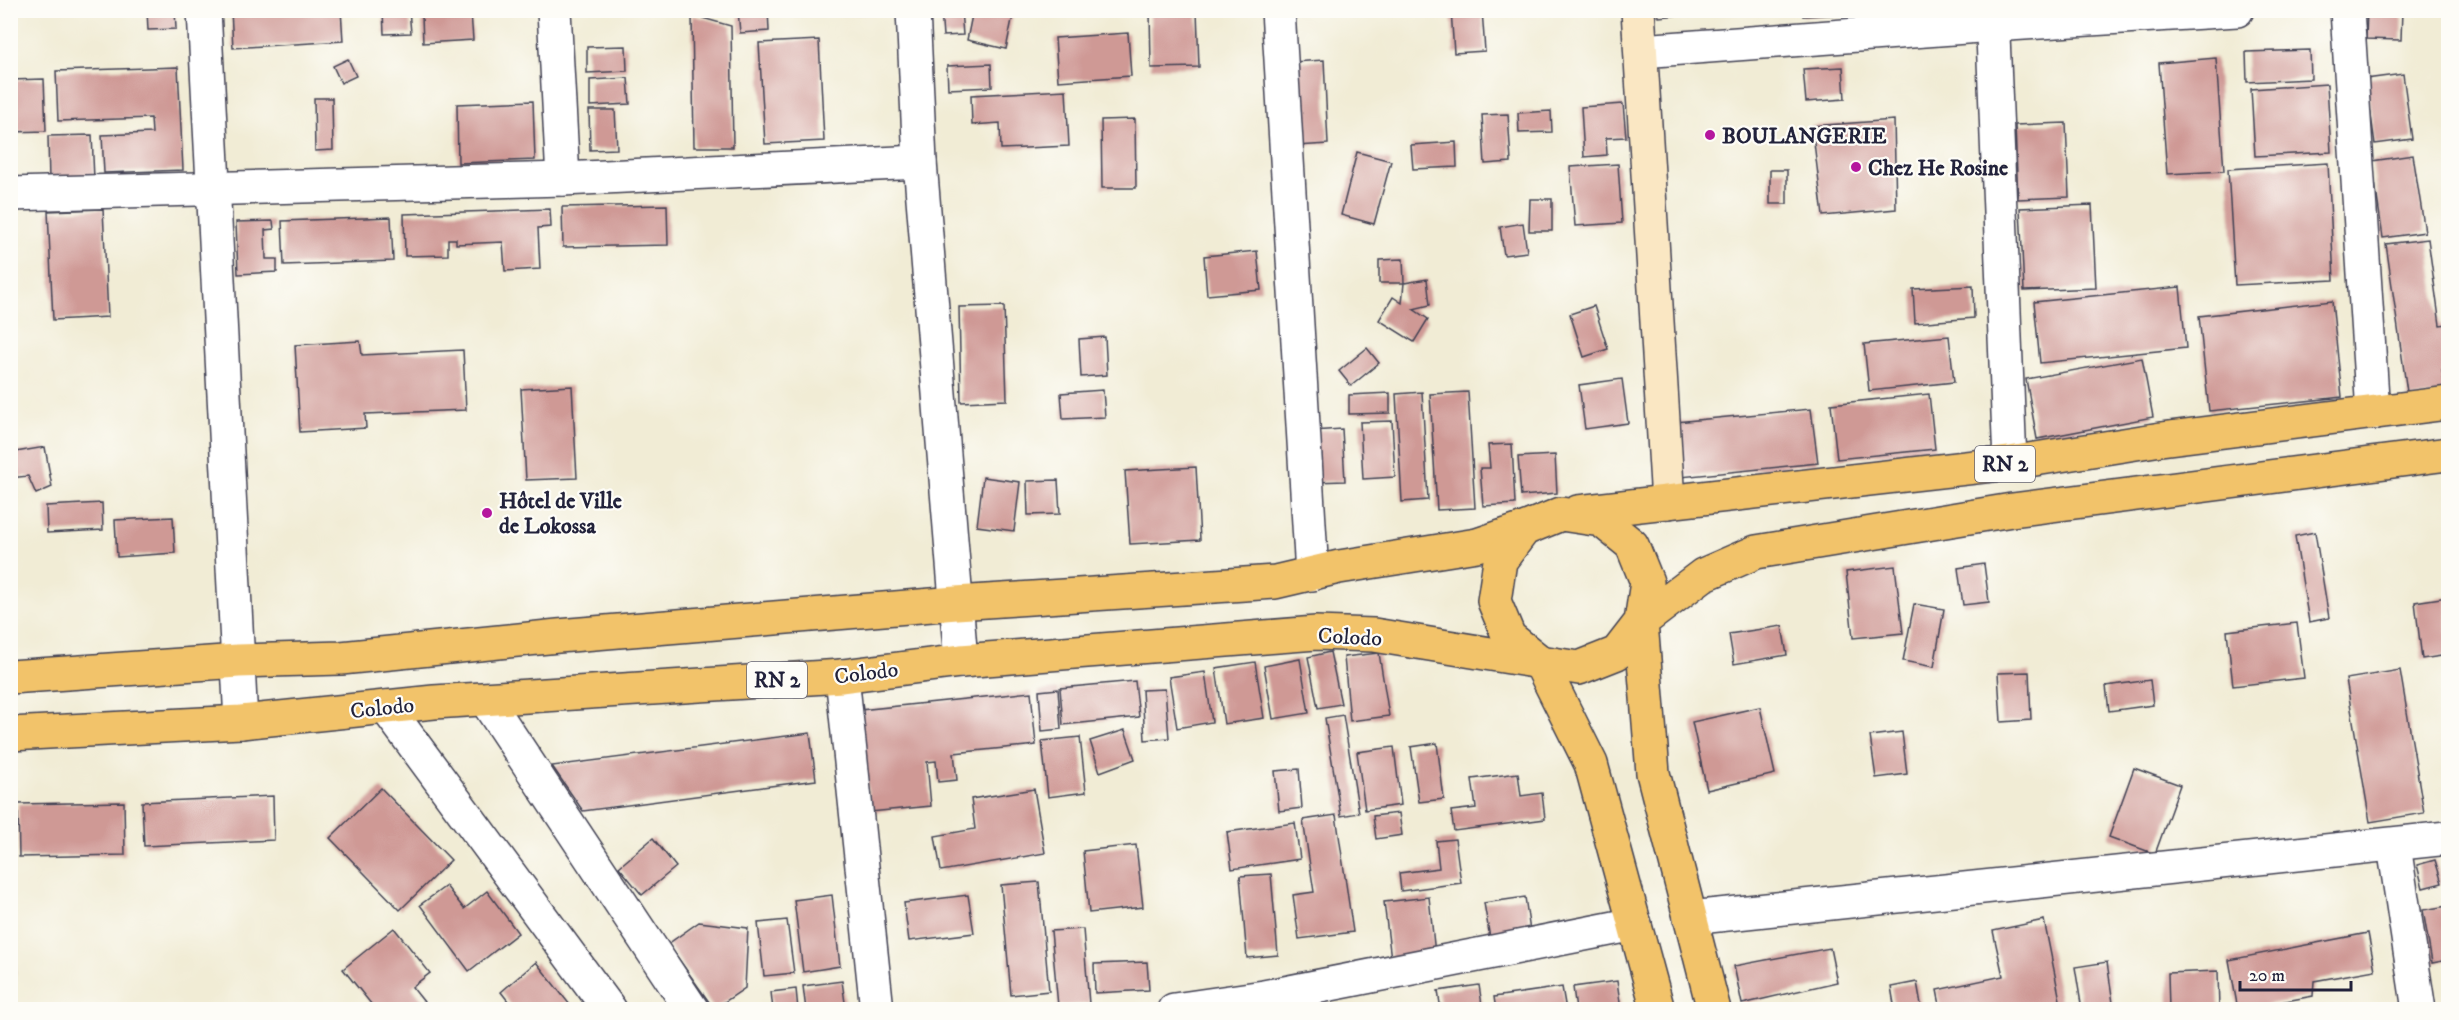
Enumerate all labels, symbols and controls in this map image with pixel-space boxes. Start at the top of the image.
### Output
place label: BOULANGERIE [1722,123,1887,150]
marker: BOULANGERIE [1703,128,1717,142]
place label: Chez He Rosine [1868,155,2008,182]
marker: Chez He Rosine [1849,160,1863,174]
road number: RN 2 [1975,446,2035,482]
place label: Hôtel de Ville de Lokossa [499,488,622,540]
marker: Hôtel de Ville de Lokossa [480,506,494,520]
street label: Colodo [1317,622,1383,653]
street label: Colodo [833,656,900,691]
road number: RN 2 [747,662,807,698]
street label: Colodo [349,692,415,725]
scale bar [2240,954,2351,992]
text: 20 m [2249,965,2285,987]

